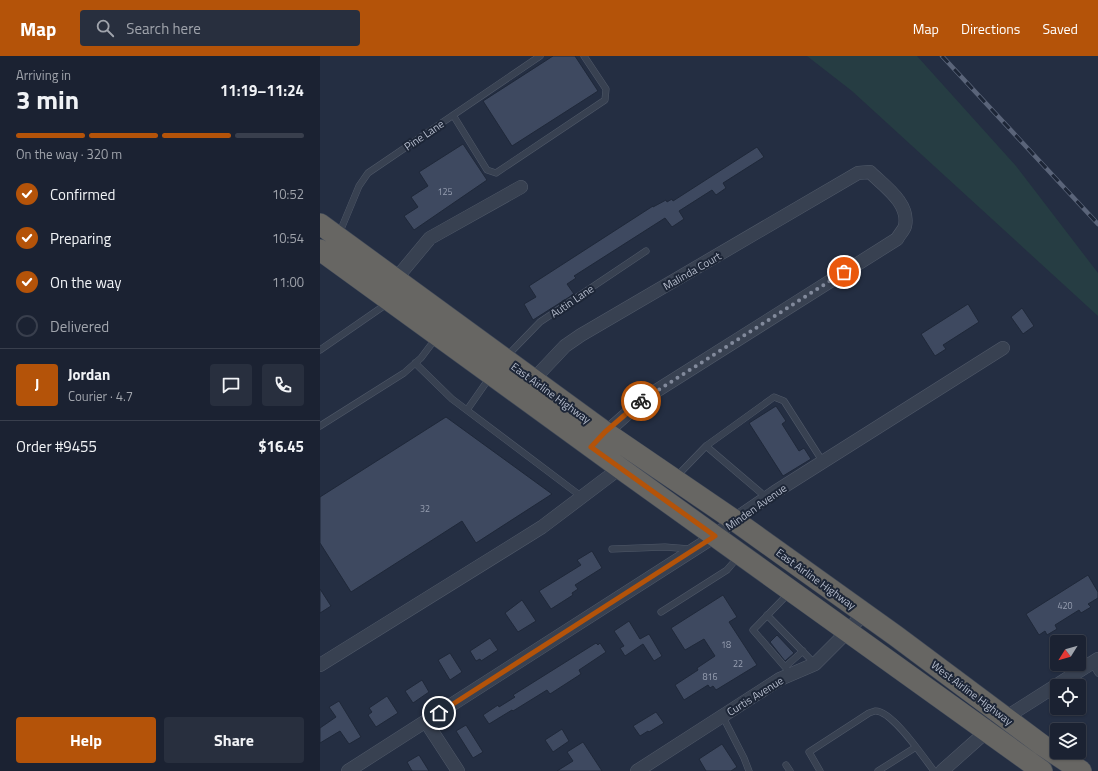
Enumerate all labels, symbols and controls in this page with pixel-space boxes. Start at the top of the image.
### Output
search box [80,10,360,46]
text: Map [20,14,56,43]
icon: search [94,17,116,39]
text: Search here [126,17,201,40]
text: Map [913,18,939,39]
text: Directions [961,18,1020,39]
text: Saved [1042,18,1078,39]
text: Arriving in [16,65,71,85]
text: 11:19–11:24 [220,79,304,102]
text: 3 min [16,80,79,119]
street label: Pine Lane [401,116,448,154]
text: On the way · 320 m [16,144,122,164]
icon: check [16,183,38,205]
text: Confirmed [50,183,115,206]
text: 10:52 [272,184,304,204]
house number: 125 [437,185,453,198]
icon: check [16,227,38,249]
text: Preparing [50,227,111,250]
text: 10:54 [272,228,304,248]
street label: Malinda Court [660,248,724,294]
pin [827,255,861,289]
icon: bag [833,261,855,283]
icon: check [16,271,38,293]
text: On the way [50,271,122,294]
text: 11:00 [272,272,304,292]
street label: Autin Lane [547,280,597,321]
text: Delivered [50,315,109,338]
street label: East Airline Highway [508,359,595,428]
text: Jordan [68,363,110,386]
button: chat [210,364,252,406]
button: phone [262,364,304,406]
text: J [35,373,39,396]
courier [621,381,661,421]
text: Courier · 4.7 [68,386,133,406]
icon: bike [630,390,652,412]
text: Order #9455 [16,435,97,458]
text: $16.45 [258,435,304,458]
street label: Minden Avenue [722,480,790,534]
house number: 32 [420,502,430,515]
street label: East Airline Highway [773,545,860,614]
house number: 420 [1057,599,1073,612]
north arrow [1050,635,1086,671]
map controls [1050,635,1086,759]
house number: 18 [721,638,731,651]
house number: 22 [733,657,743,670]
street label: West Airline Highway [928,657,1017,729]
house number: 816 [702,670,718,683]
street label: Curtis Avenue [724,672,787,720]
button: locate [1050,679,1086,715]
pin [422,696,456,730]
icon: home [428,702,450,724]
button: Help [16,717,156,763]
button: Share [164,717,304,763]
button: layers [1050,723,1086,759]

